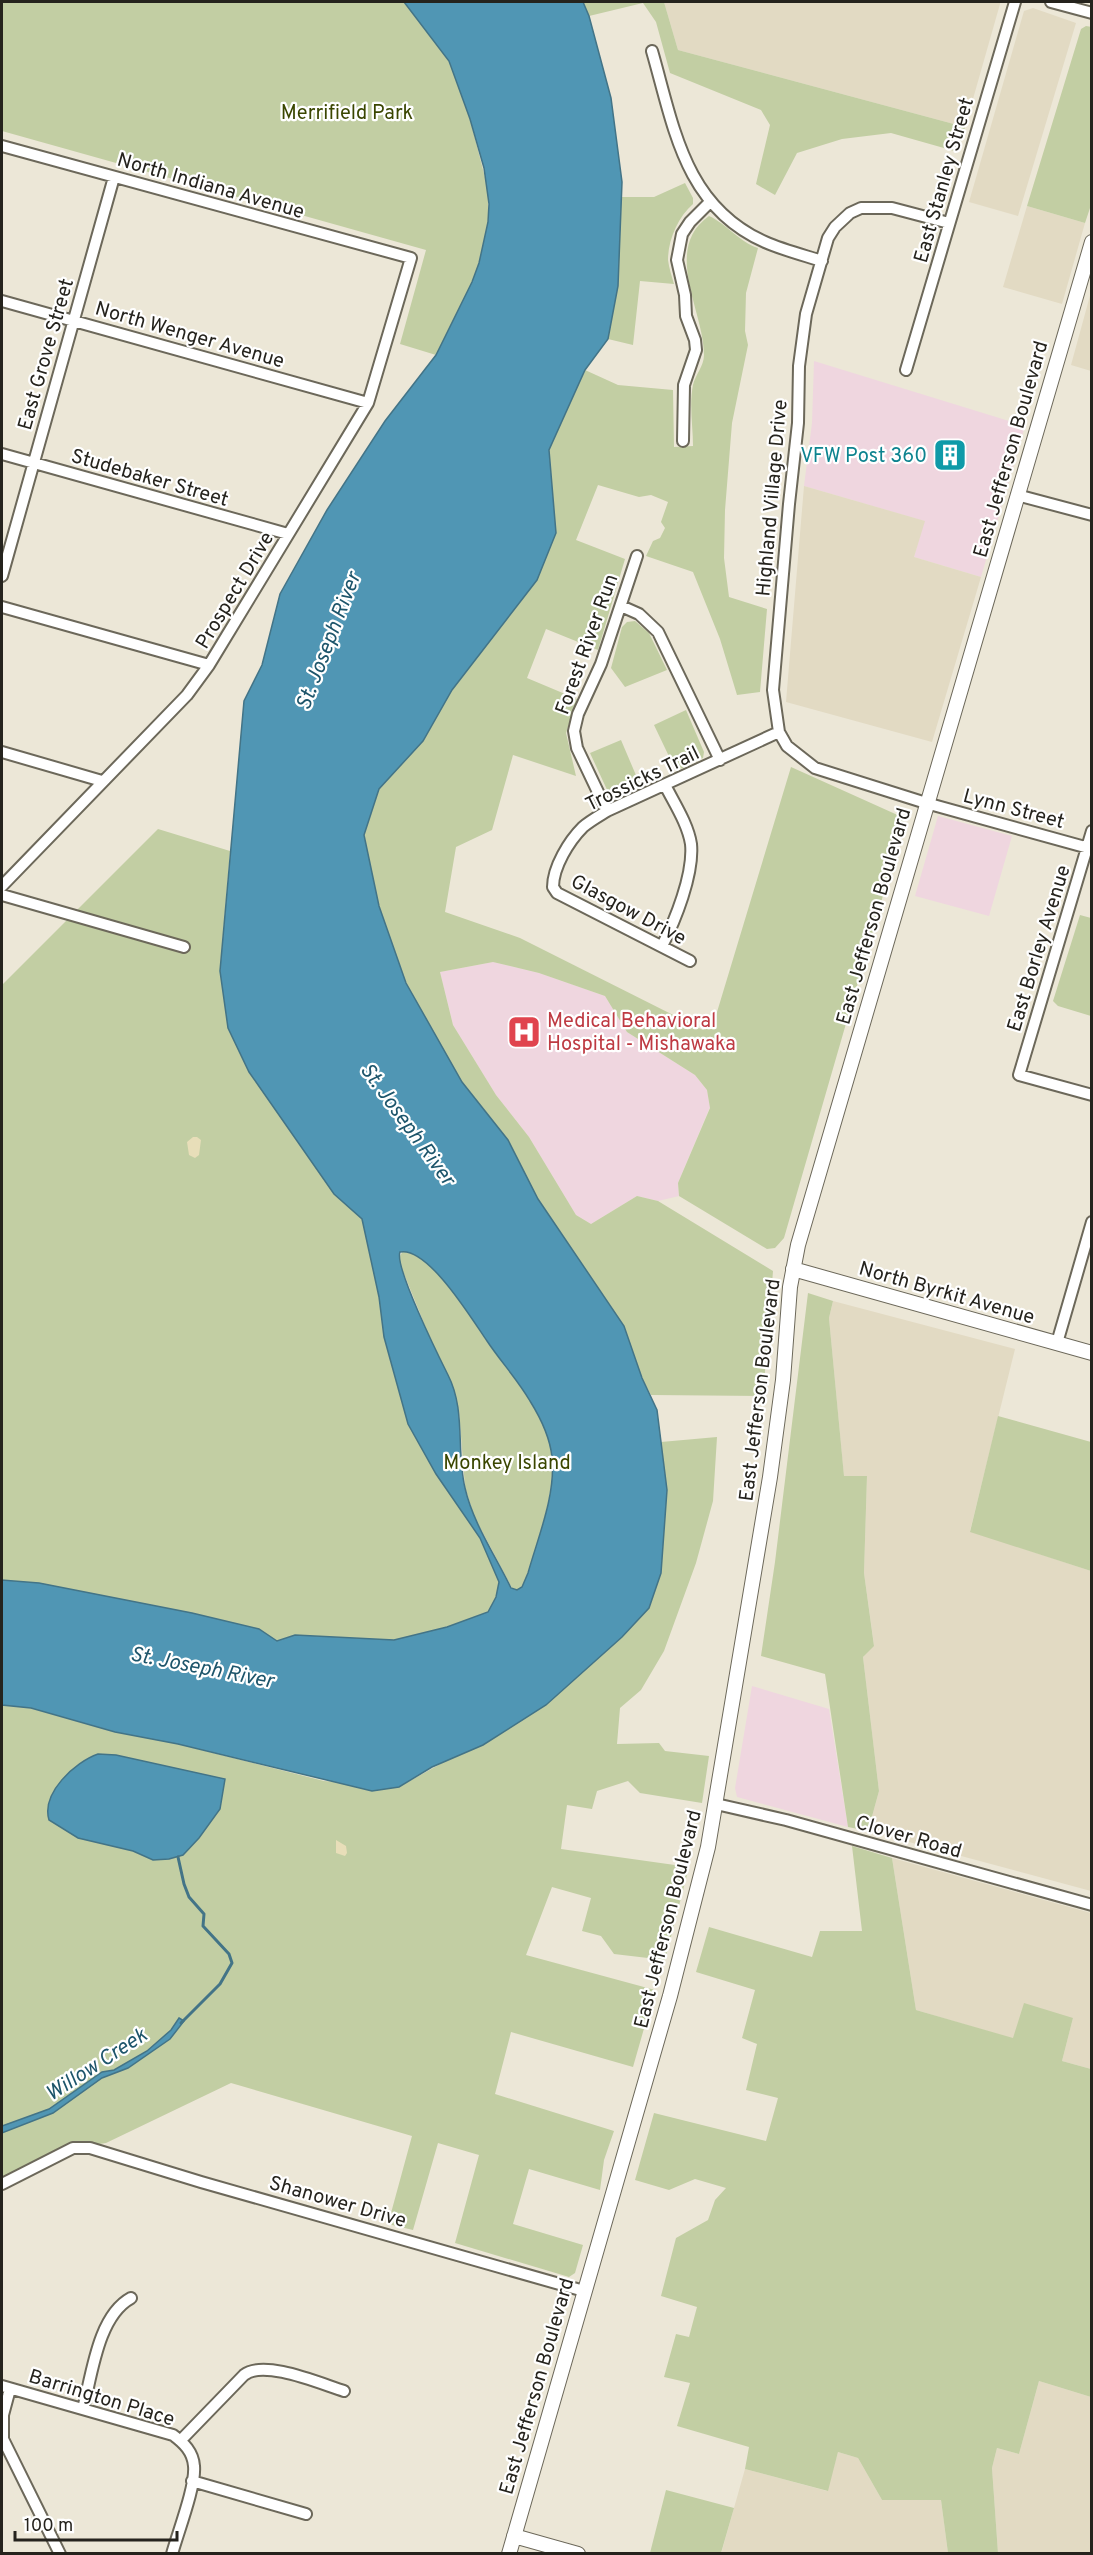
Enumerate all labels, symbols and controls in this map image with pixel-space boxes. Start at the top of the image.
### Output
street label: East Stanley Street [909,95,981,266]
park label: Merrifield Park [281,101,413,127]
street label: North Indiana Avenue [114,148,307,226]
street label: East Grove Street [13,276,81,433]
street label: North Wenger Avenue [92,296,287,375]
street label: East Jefferson Boulevard [969,338,1055,561]
street label: Highland Village Drive [751,399,795,598]
building icon: VFW Post 360 [932,437,968,473]
street label: Studebaker Street [68,444,231,514]
place label: VFW Post 360 [800,444,927,470]
street label: Prospect Drive [190,528,281,654]
water label: St. Joseph River [291,567,369,714]
street label: Forest River Run [550,571,625,718]
street label: Trossicks Trail [582,741,704,819]
street label: Lynn Street [960,784,1067,836]
street label: East Jefferson Boulevard [832,805,918,1028]
street label: East Borley Avenue [1002,862,1078,1035]
street label: Glasgow Drive [566,869,690,952]
place label: Medical Behavioral Hospital - Mishawaka [547,1009,736,1058]
hospital icon: Medical Behavioral Hospital - Mishawaka [506,1014,542,1050]
water label: St. Joseph River [353,1058,462,1193]
street label: North Byrkit Avenue [856,1256,1037,1331]
street label: East Jefferson Boulevard [734,1277,788,1503]
park label: Monkey Island [443,1451,571,1477]
water label: St. Joseph River [128,1641,278,1696]
street label: East Jefferson Boulevard [629,1808,709,2031]
street label: Clover Road [852,1810,964,1865]
water label: Willow Creek [41,2022,153,2108]
street label: Shanower Drive [266,2171,409,2235]
street label: East Jefferson Boulevard [495,2275,581,2498]
street label: Barrington Place [25,2364,178,2433]
scale bar [15,2504,177,2542]
text: 100 m [24,2515,73,2538]

